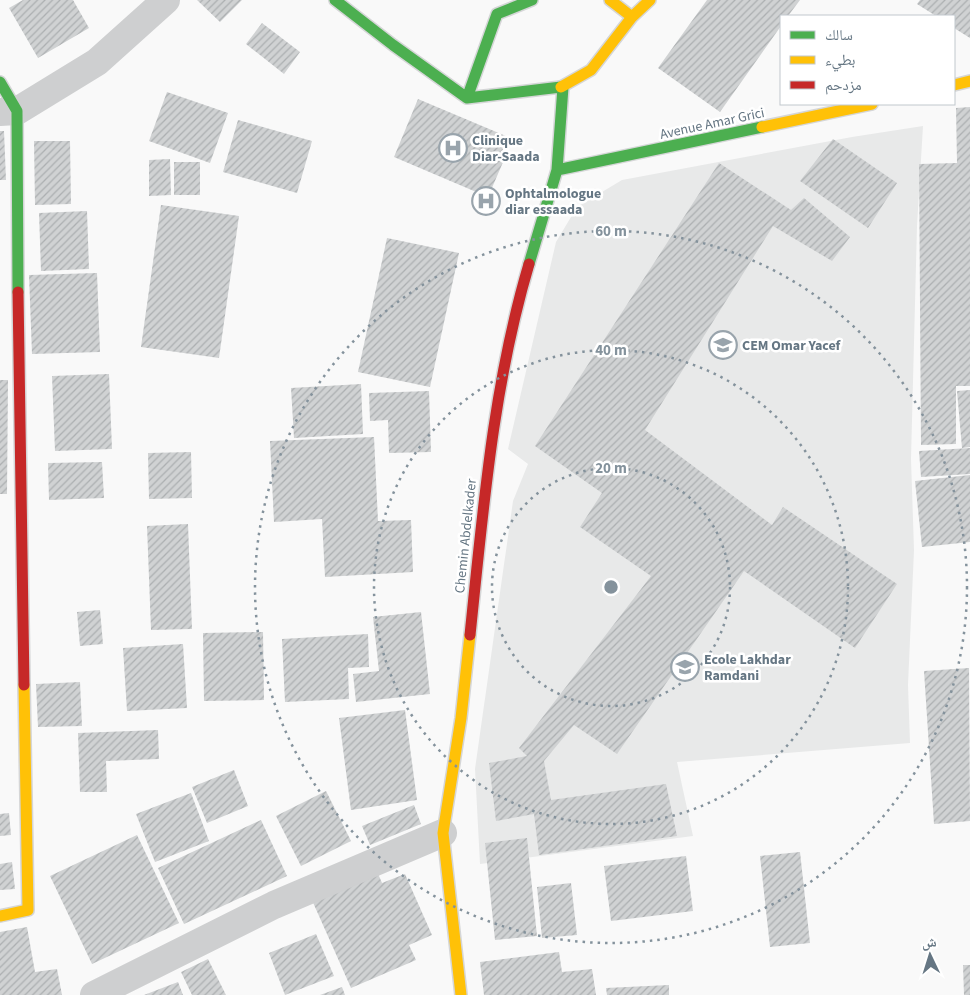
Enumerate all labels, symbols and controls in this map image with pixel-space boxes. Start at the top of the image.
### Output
legend [780,15,955,105]
text: سالك [825,25,853,46]
text: بطيء [825,50,855,72]
text: مزدحم [825,75,862,96]
street label: Avenue Amar Grici [658,103,766,145]
place label: Clinique Diar-Saada [472,131,540,167]
hospital icon: Clinique Diar-Saada [438,133,468,163]
place label: Ophtalmologue diar essaada [505,184,601,220]
hospital icon: Ophtalmologue diar essaada [471,186,501,216]
text: 60 m [595,221,627,242]
school or university icon: CEM Omar Yacef [708,330,738,360]
place label: CEM Omar Yacef [742,336,842,356]
text: 40 m [595,340,627,361]
text: 20 m [595,458,627,479]
street label: Chemin Abdelkader [450,478,482,594]
centre of rings [602,578,620,596]
place label: Ecole Lakhdar Ramdani [704,650,791,686]
school or university icon: Ecole Lakhdar Ramdani [670,652,700,682]
north arrow [905,930,955,980]
text: ش [921,933,937,954]

